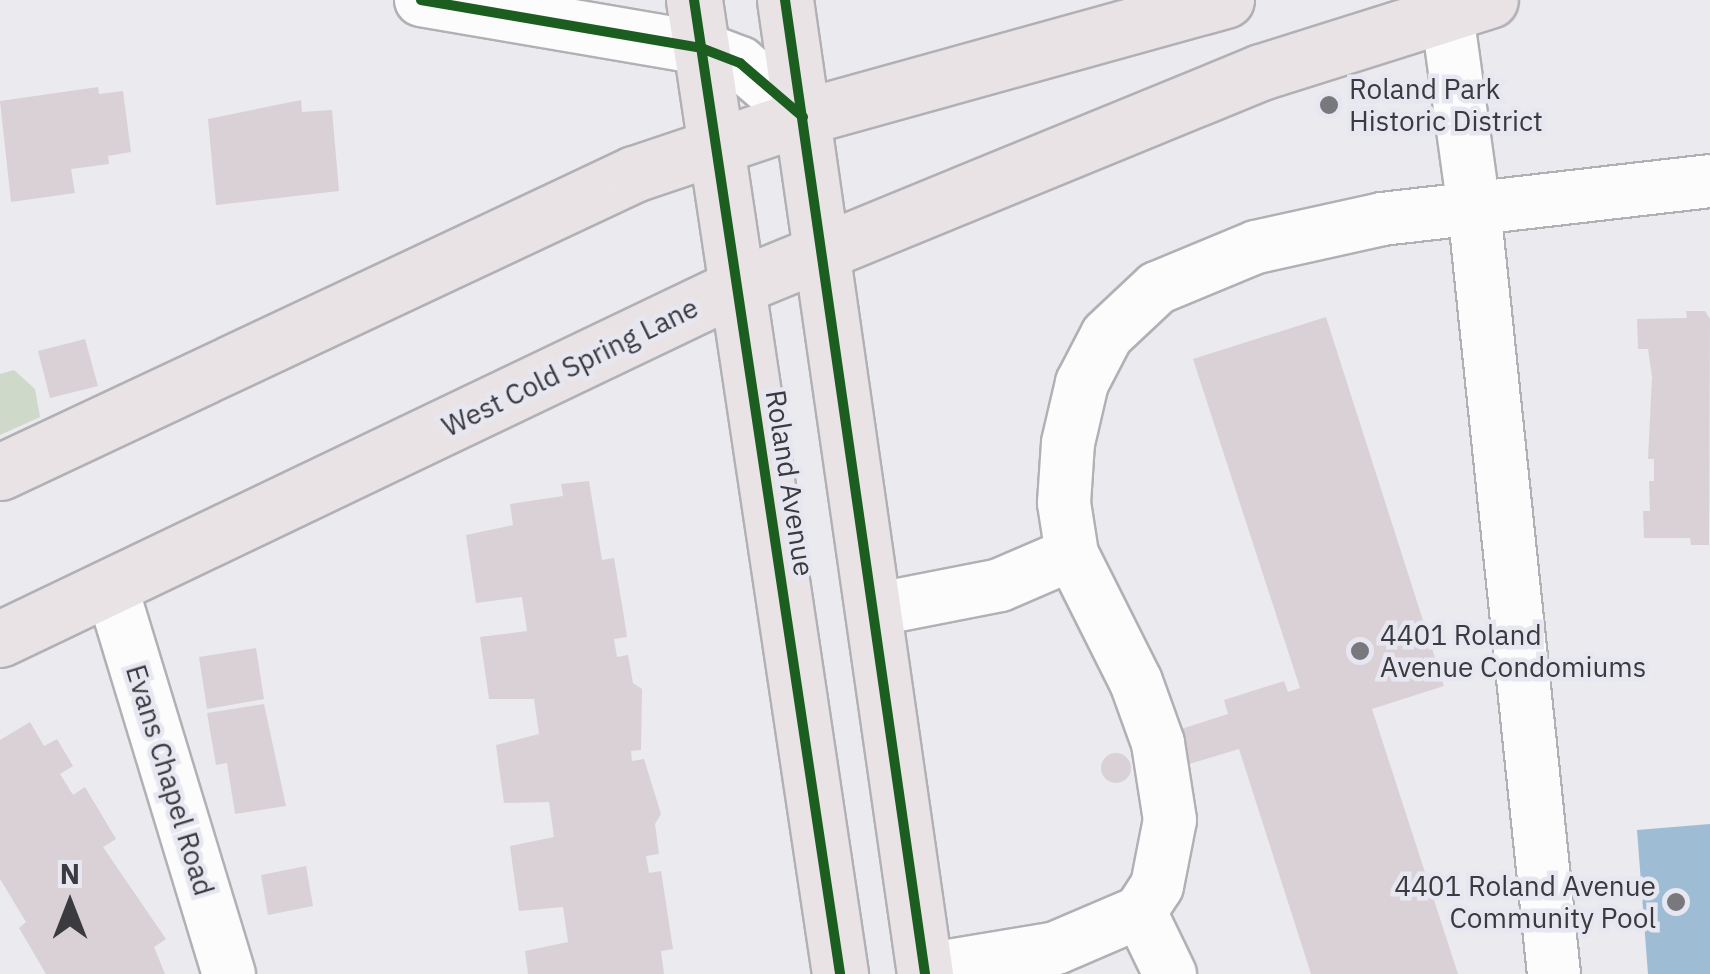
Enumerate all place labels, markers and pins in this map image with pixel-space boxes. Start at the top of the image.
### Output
place label: Roland Park Historic District [1349,72,1543,138]
marker: Roland Park Historic District [1318,94,1340,116]
place label: 4401 Roland Avenue Condomiums [1380,618,1646,684]
marker: 4401 Roland Avenue Condomiums [1349,640,1371,662]
place label: 4401 Roland Avenue Community Pool [1394,869,1656,935]
marker: 4401 Roland Avenue Community Pool [1665,891,1687,913]

